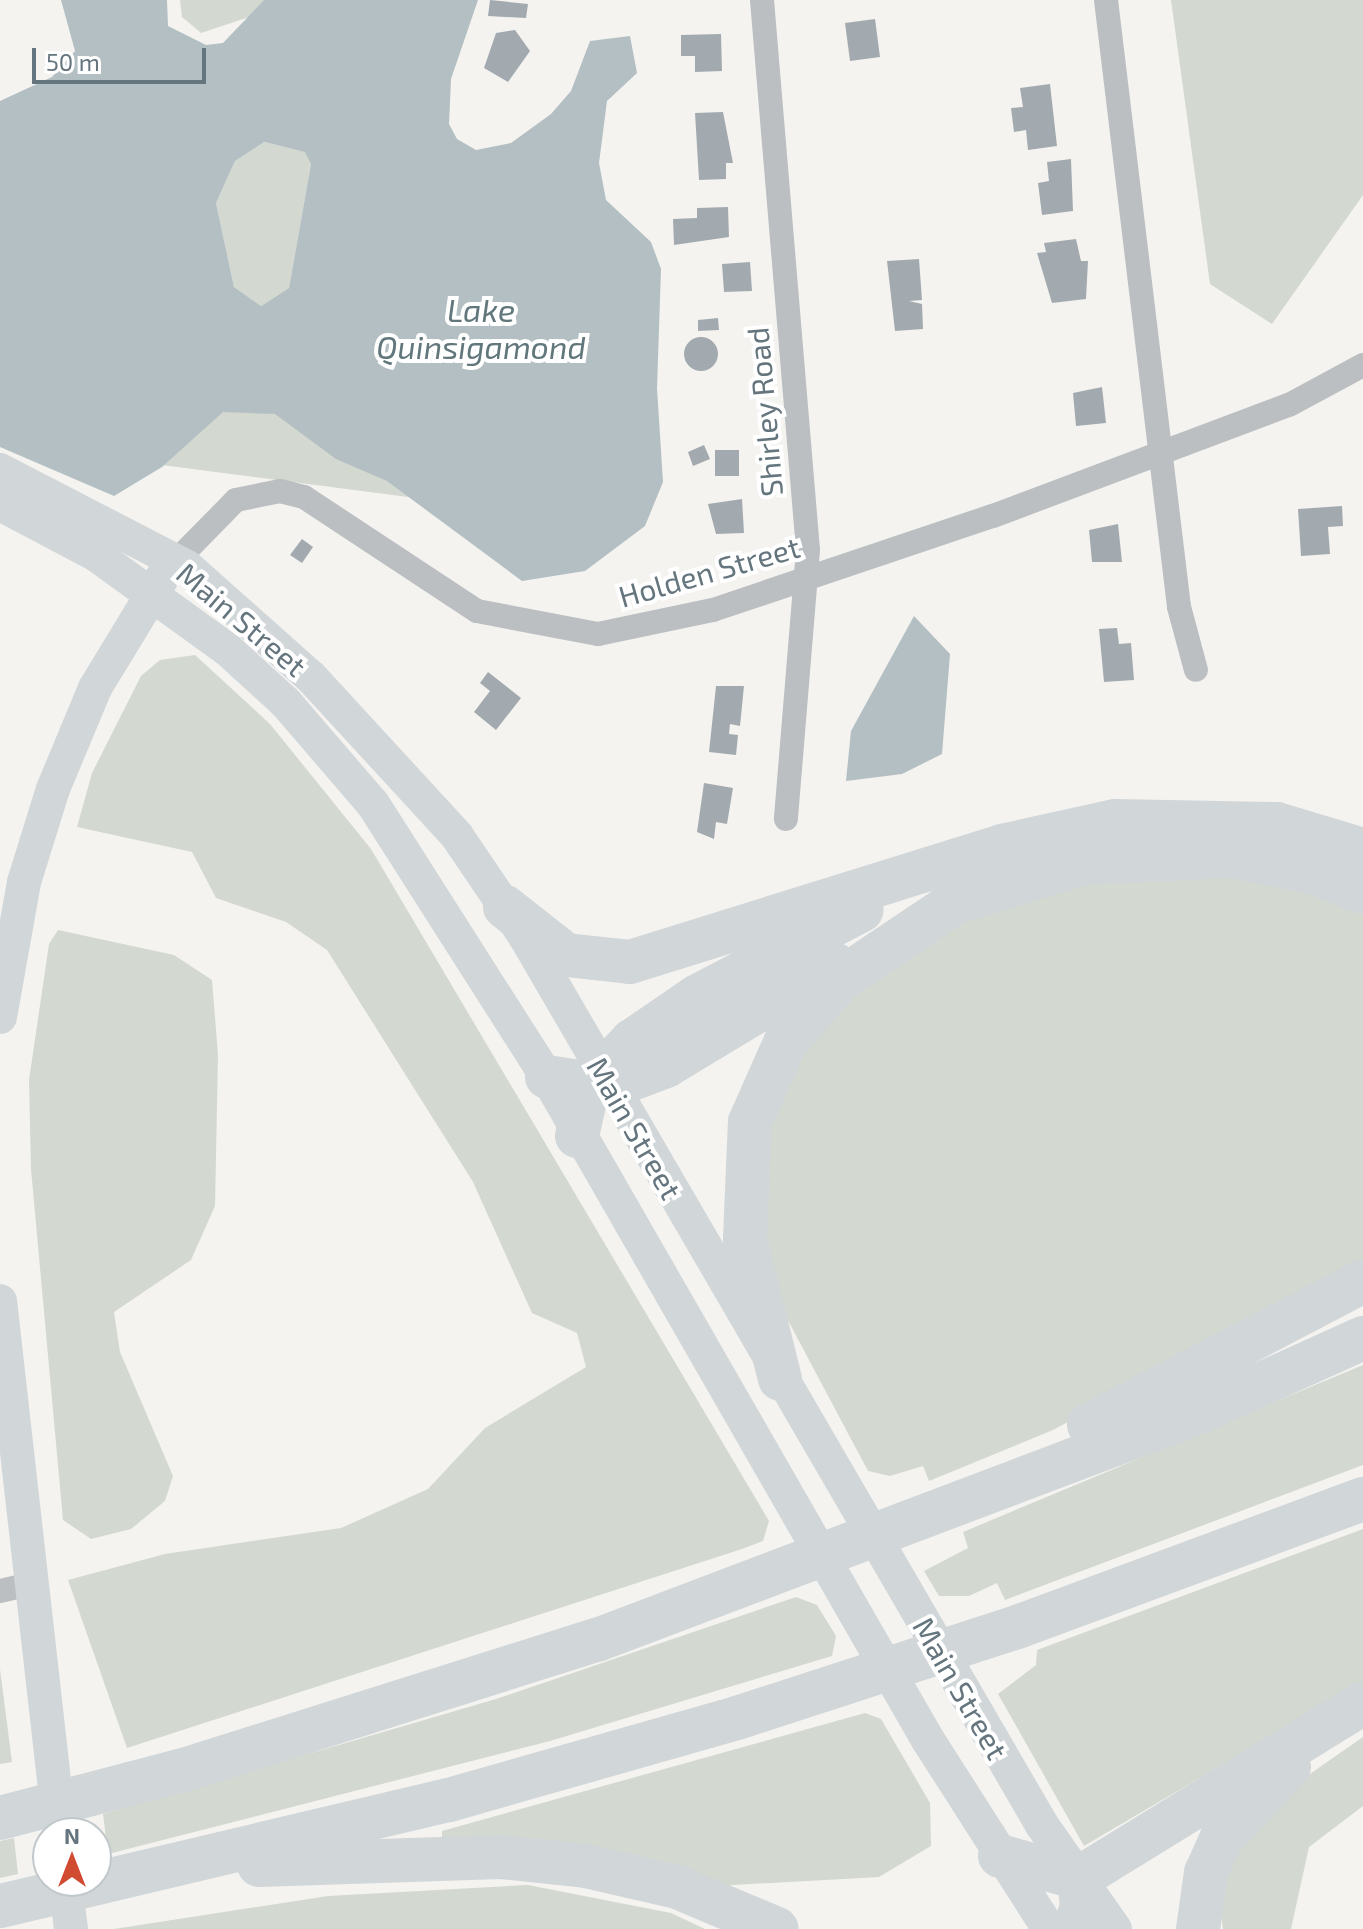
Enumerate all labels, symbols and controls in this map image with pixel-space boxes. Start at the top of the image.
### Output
scale bar [36,32,210,82]
text: 50 m [46,47,100,76]
water label: Lake Quinsigamond [376,291,586,366]
street label: Shirley Road [739,326,789,498]
street label: Holden Street [614,528,804,614]
street label: Main Street [170,555,314,683]
street label: Main Street [580,1051,690,1205]
street label: Main Street [906,1611,1016,1765]
north arrow [32,1817,112,1897]
text: N [64,1822,80,1848]

